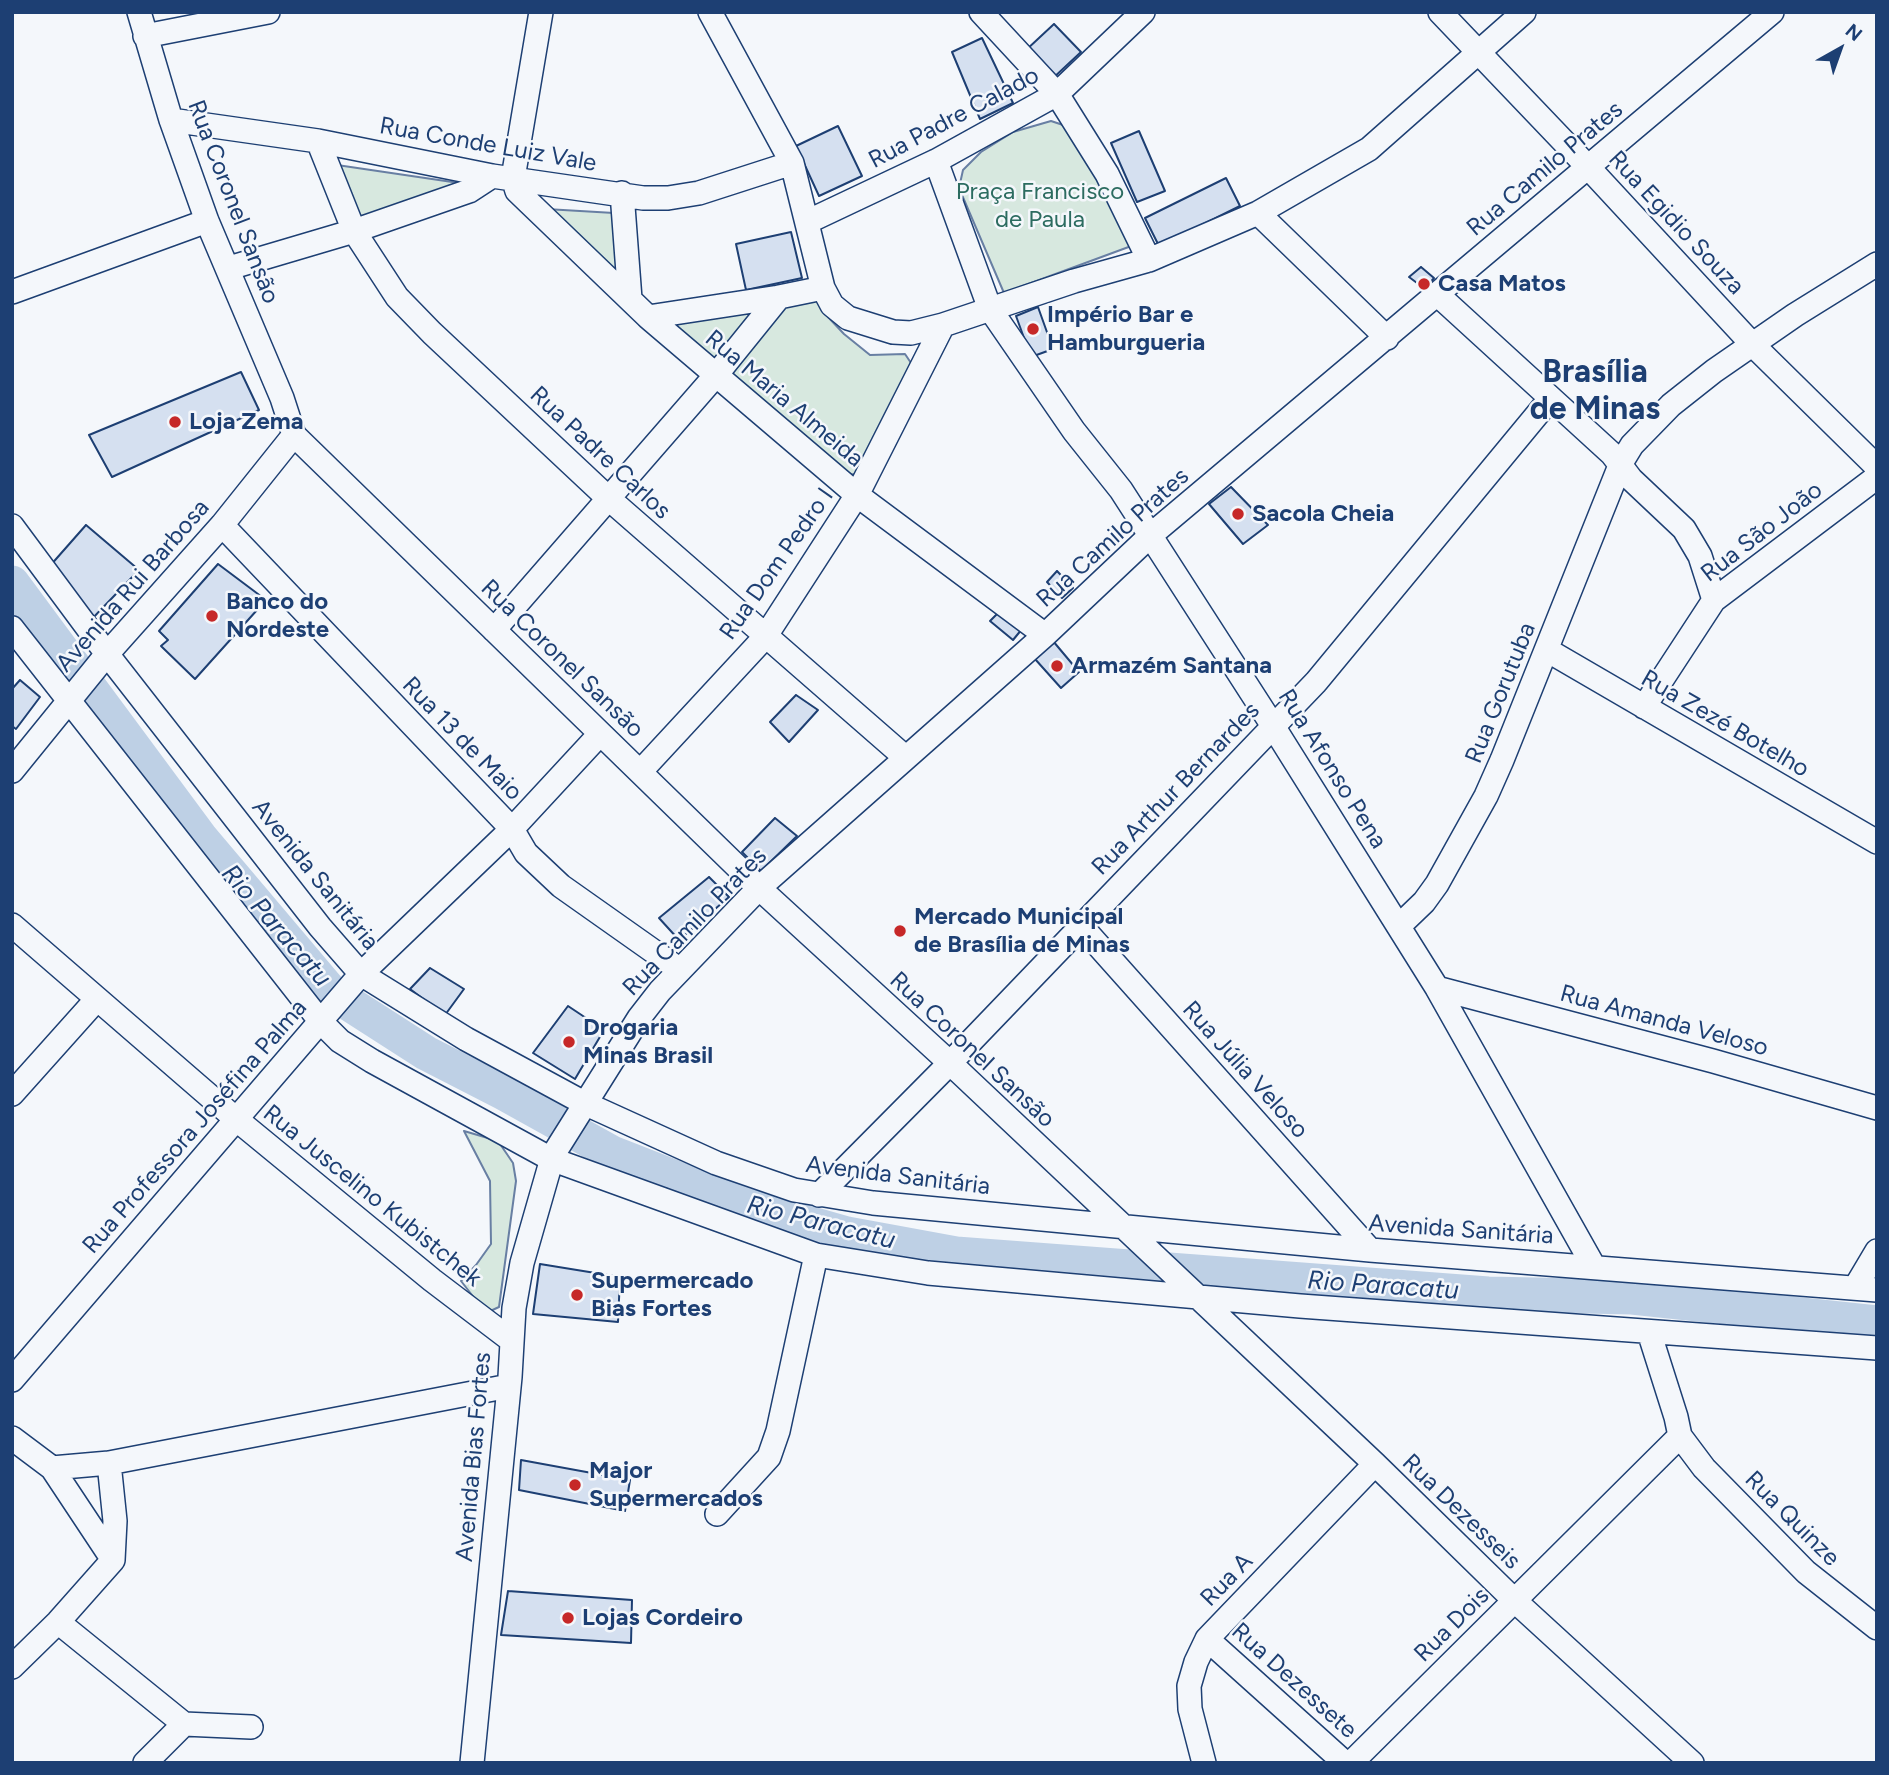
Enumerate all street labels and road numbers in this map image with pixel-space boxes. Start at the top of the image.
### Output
street label: Rua Padre Calado [864,61,1044,175]
street label: Rua Camilo Prates [1461,95,1629,243]
street label: Rua Coronel Sansão [181,96,285,308]
street label: Rua Conde Luiz Vale [377,112,599,178]
street label: Rua Egidio Souza [1602,145,1750,301]
street label: Rua Maria Almeida [699,324,869,474]
street label: Rua Padre Carlos [524,380,676,526]
street label: Rua Camilo Prates [1031,462,1195,614]
street label: Rua São João [1696,476,1828,588]
street label: Rua Dom Pedro I [714,483,840,645]
street label: Avenida Rui Barbosa [50,494,216,678]
street label: Rua Coronel Sansão [475,574,649,744]
street label: Rua Gorutuba [1460,619,1542,767]
street label: Rua Zezé Botelho [1636,664,1814,784]
street label: Rua 13 de Maio [396,671,528,807]
street label: Rua Afonso Pena [1271,684,1393,854]
street label: Rua Arthur Bernardes [1086,697,1266,881]
street label: Avenida Sanitária [245,794,385,956]
street label: Rua Camilo Prates [617,842,773,1002]
street label: Rua Coronel Sansão [883,966,1061,1134]
street label: Rua Amanda Veloso [1557,979,1771,1063]
street label: Rua Professora Joséfina Palma [77,994,313,1260]
street label: Rua Júlia Veloso [1176,996,1314,1144]
street label: Rua Juscelino Kubistchek [257,1099,487,1293]
street label: Avenida Sanitária [804,1150,992,1202]
street label: Avenida Sanitária [1367,1209,1555,1251]
street label: Avenida Bias Fortes [450,1351,498,1563]
street label: Rua Dezesseis [1396,1448,1526,1576]
street label: Rua Quinze [1738,1465,1846,1573]
street label: Rua A [1195,1547,1259,1613]
street label: Rua Dois [1409,1582,1495,1668]
street label: Rua Dezessete [1225,1617,1363,1745]

